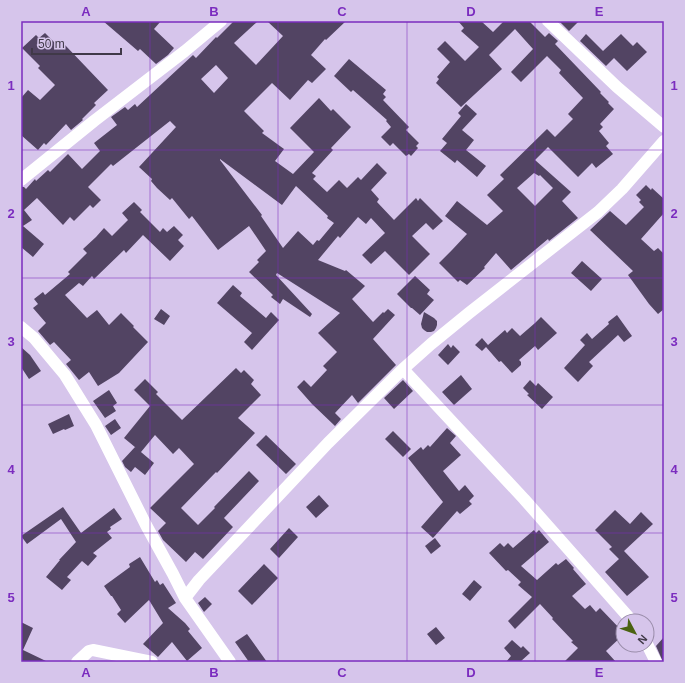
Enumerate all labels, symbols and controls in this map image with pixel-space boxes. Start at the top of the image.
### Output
text: A [81,4,91,19]
text: B [209,4,219,19]
text: C [337,4,347,19]
text: D [466,4,476,19]
text: E [595,4,604,19]
scale bar [32,30,121,56]
text: 50 m [38,37,65,51]
text: 1 [7,78,15,93]
text: 1 [670,78,678,93]
text: 2 [7,206,15,221]
text: 2 [670,206,678,221]
text: 3 [7,334,15,349]
text: 3 [670,334,678,349]
text: 4 [7,462,15,477]
text: 4 [670,462,678,477]
text: 5 [7,590,15,605]
text: 5 [670,590,678,605]
north arrow [615,613,655,653]
text: N [635,633,650,647]
text: A [81,665,91,680]
text: B [209,665,219,680]
text: C [337,665,347,680]
text: D [466,665,476,680]
text: E [595,665,604,680]

